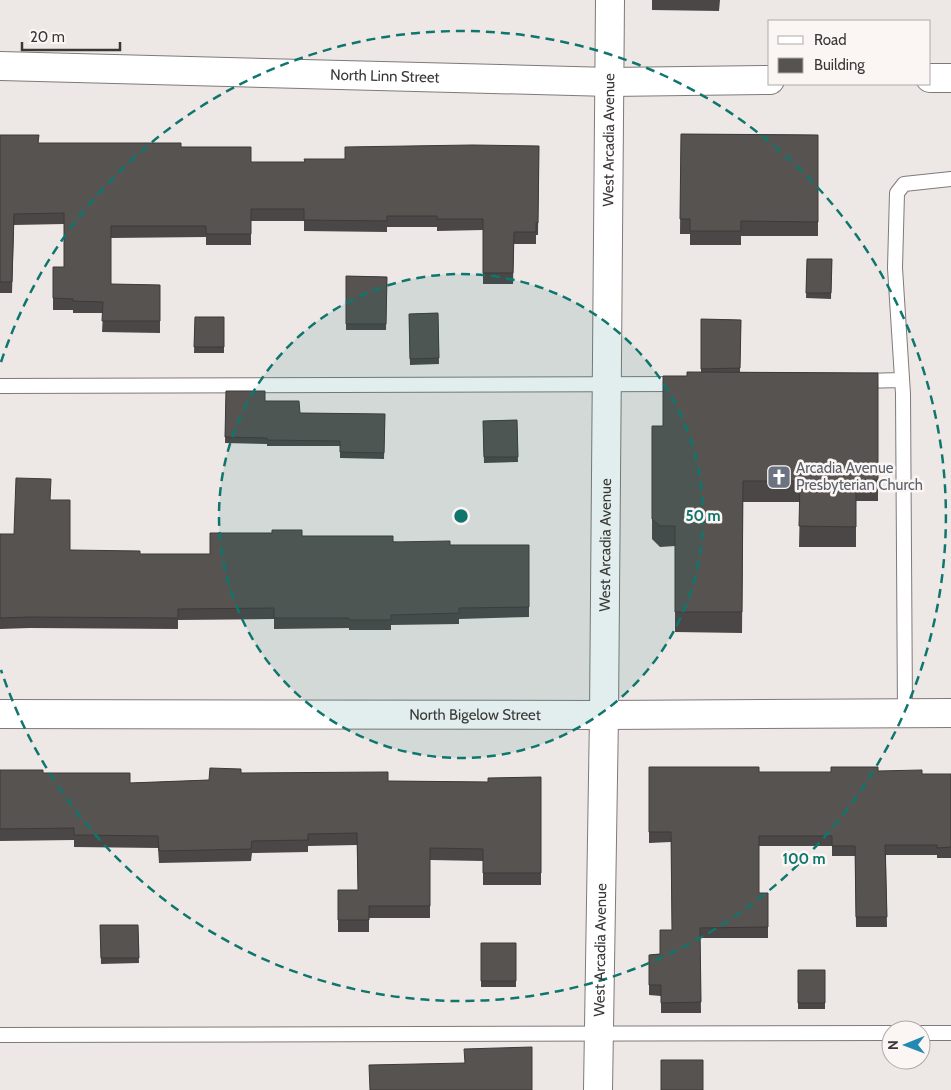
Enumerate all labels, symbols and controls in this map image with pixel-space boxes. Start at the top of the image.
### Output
scale bar [22,20,120,52]
legend [768,20,931,85]
text: 20 m [30,28,65,46]
text: Road [814,31,847,49]
text: Building [814,56,865,74]
street label: North Linn Street [330,66,440,87]
street label: West Arcadia Avenue [599,73,618,207]
place label: Arcadia Avenue Presbyterian Church [796,459,923,494]
church icon: Arcadia Avenue Presbyterian Church [766,464,792,490]
street label: West Arcadia Avenue [596,478,615,612]
centre of rings [452,507,470,525]
text: 50 m [685,507,721,525]
street label: North Bigelow Street [409,706,541,724]
text: 100 m [782,850,826,868]
street label: West Arcadia Avenue [590,883,610,1017]
north arrow [881,1020,931,1070]
text: N [884,1040,902,1050]

